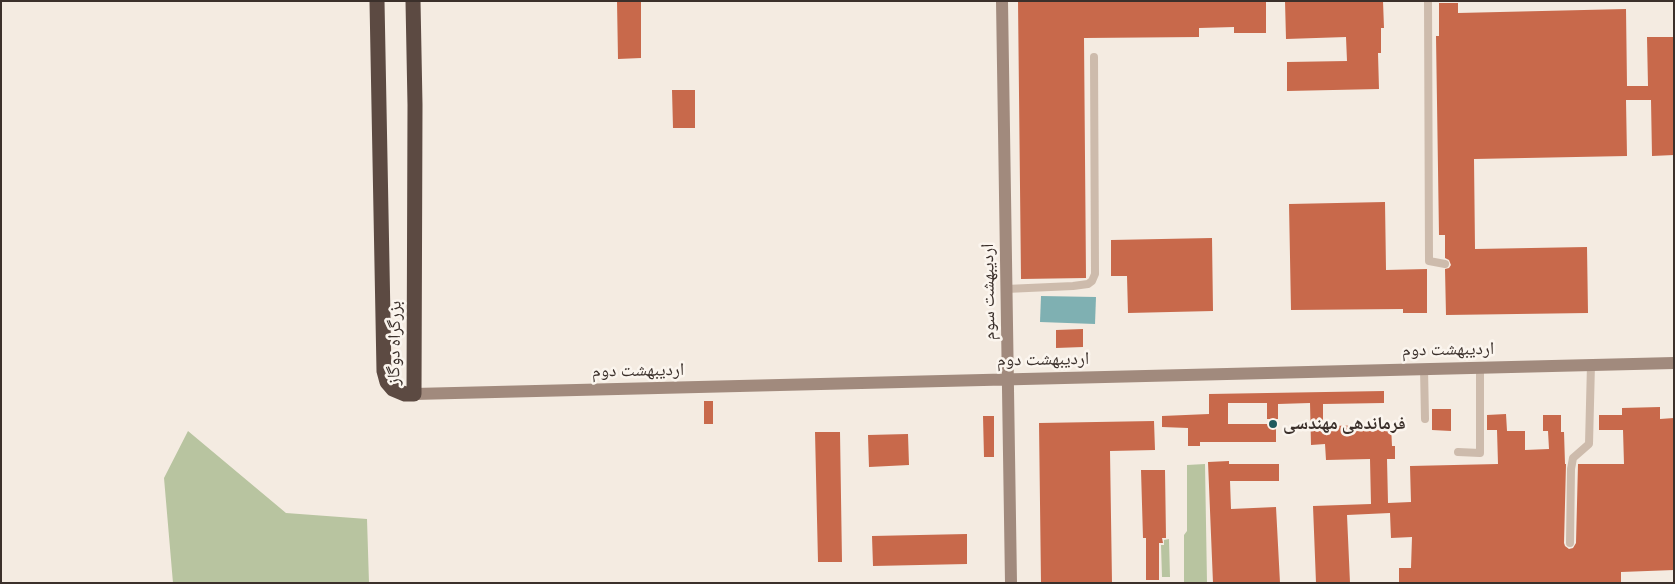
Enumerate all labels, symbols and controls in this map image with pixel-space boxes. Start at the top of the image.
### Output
street label: اردیبهشت سوم [977,243,1001,341]
street label: بزرگراه دوگاز [383,301,407,385]
street label: اردیبهشت دوم [1402,338,1494,362]
street label: اردیبهشت دوم [997,348,1089,372]
street label: اردیبهشت دوم [592,359,684,383]
place label: فرماندهی مهندسی [1283,413,1406,435]
marker: فرماندهی مهندسی [1267,418,1279,430]

